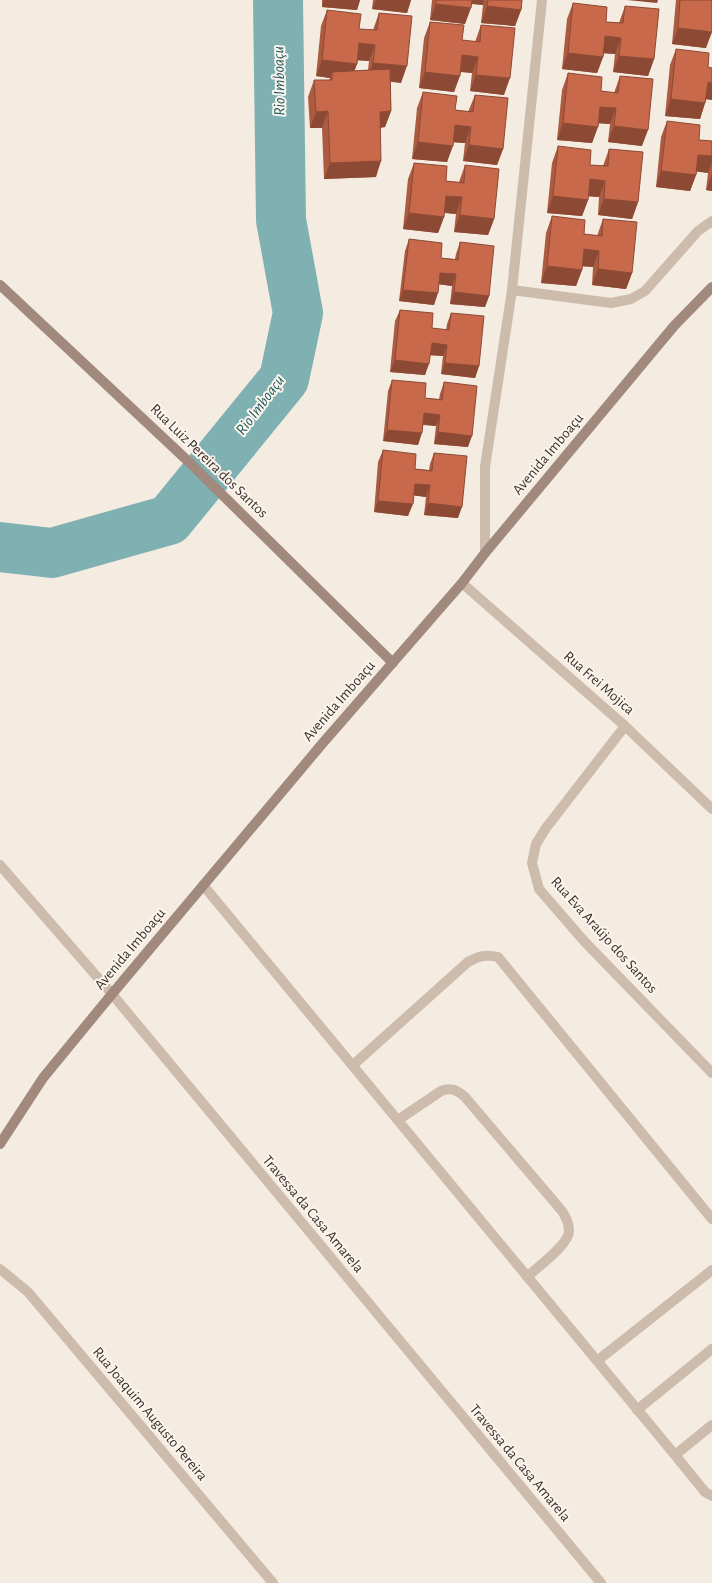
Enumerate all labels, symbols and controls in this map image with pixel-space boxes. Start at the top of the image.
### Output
water label: Rio Imboaçu [270,46,288,116]
water label: Rio Imboaçu [233,372,287,438]
street label: Rua Luiz Pereira dos Santos [147,401,271,521]
street label: Avenida Imboaçu [510,410,587,498]
street label: Rua Frei Mojica [561,648,637,718]
street label: Avenida Imboaçu [300,658,378,744]
street label: Rua Eva Araújo dos Santos [548,874,660,996]
street label: Avenida Imboaçu [92,905,169,993]
street label: Travessa da Casa Amarela [260,1153,366,1276]
street label: Rua Joaquim Augusto Pereira [90,1344,210,1484]
street label: Travessa da Casa Amarela [467,1402,573,1525]

